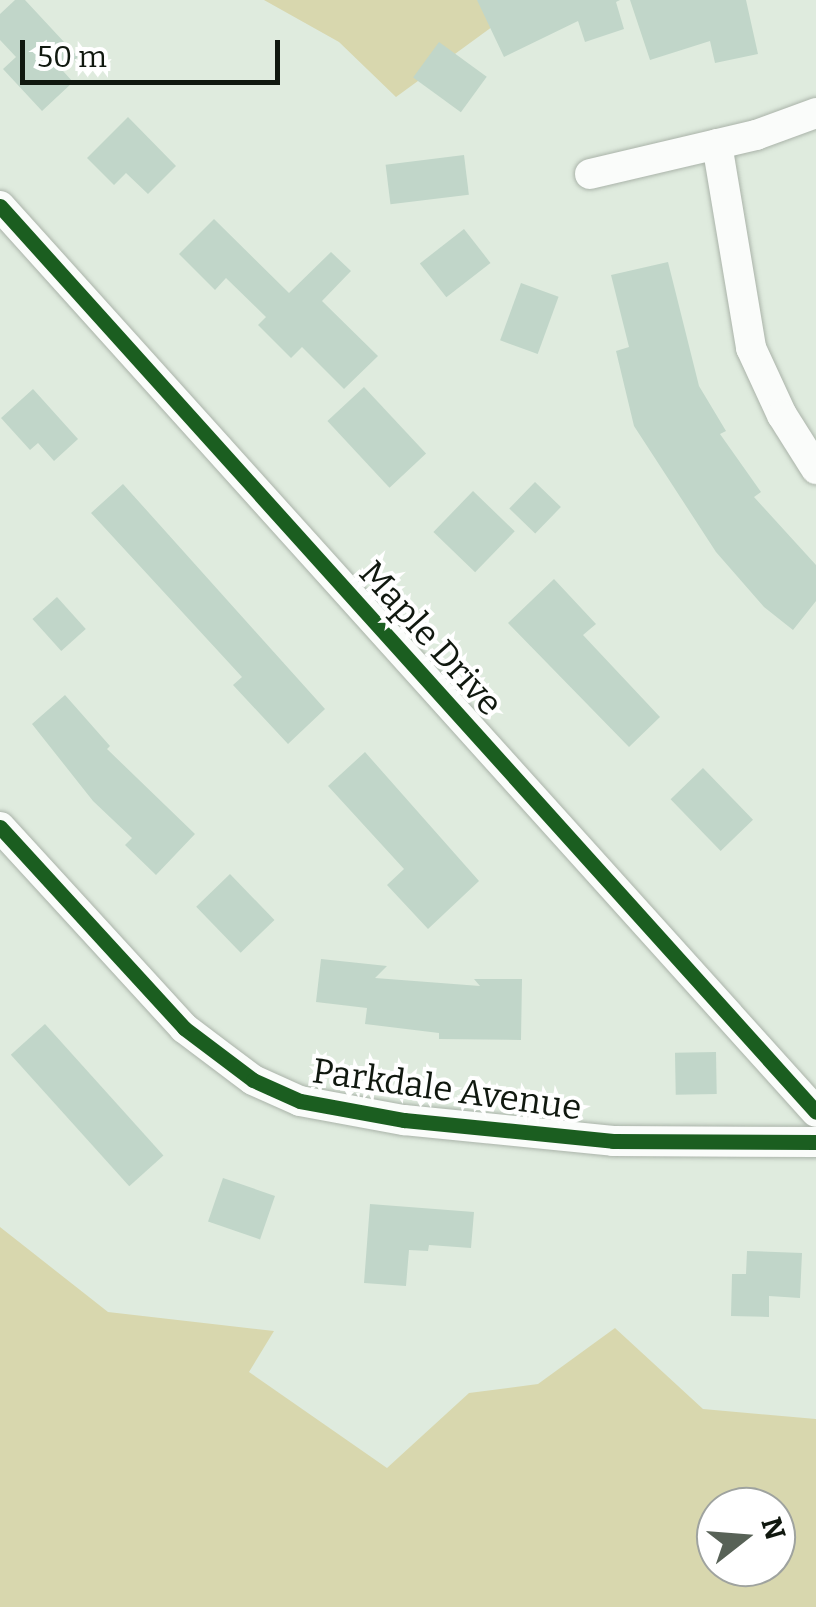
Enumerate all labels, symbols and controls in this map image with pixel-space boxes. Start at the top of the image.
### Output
scale bar [25,20,285,82]
text: 50 m [37,39,107,75]
street label: Maple Drive [351,552,511,724]
street label: Parkdale Avenue [310,1049,584,1129]
north arrow [696,1487,796,1587]
text: N [754,1514,792,1544]

